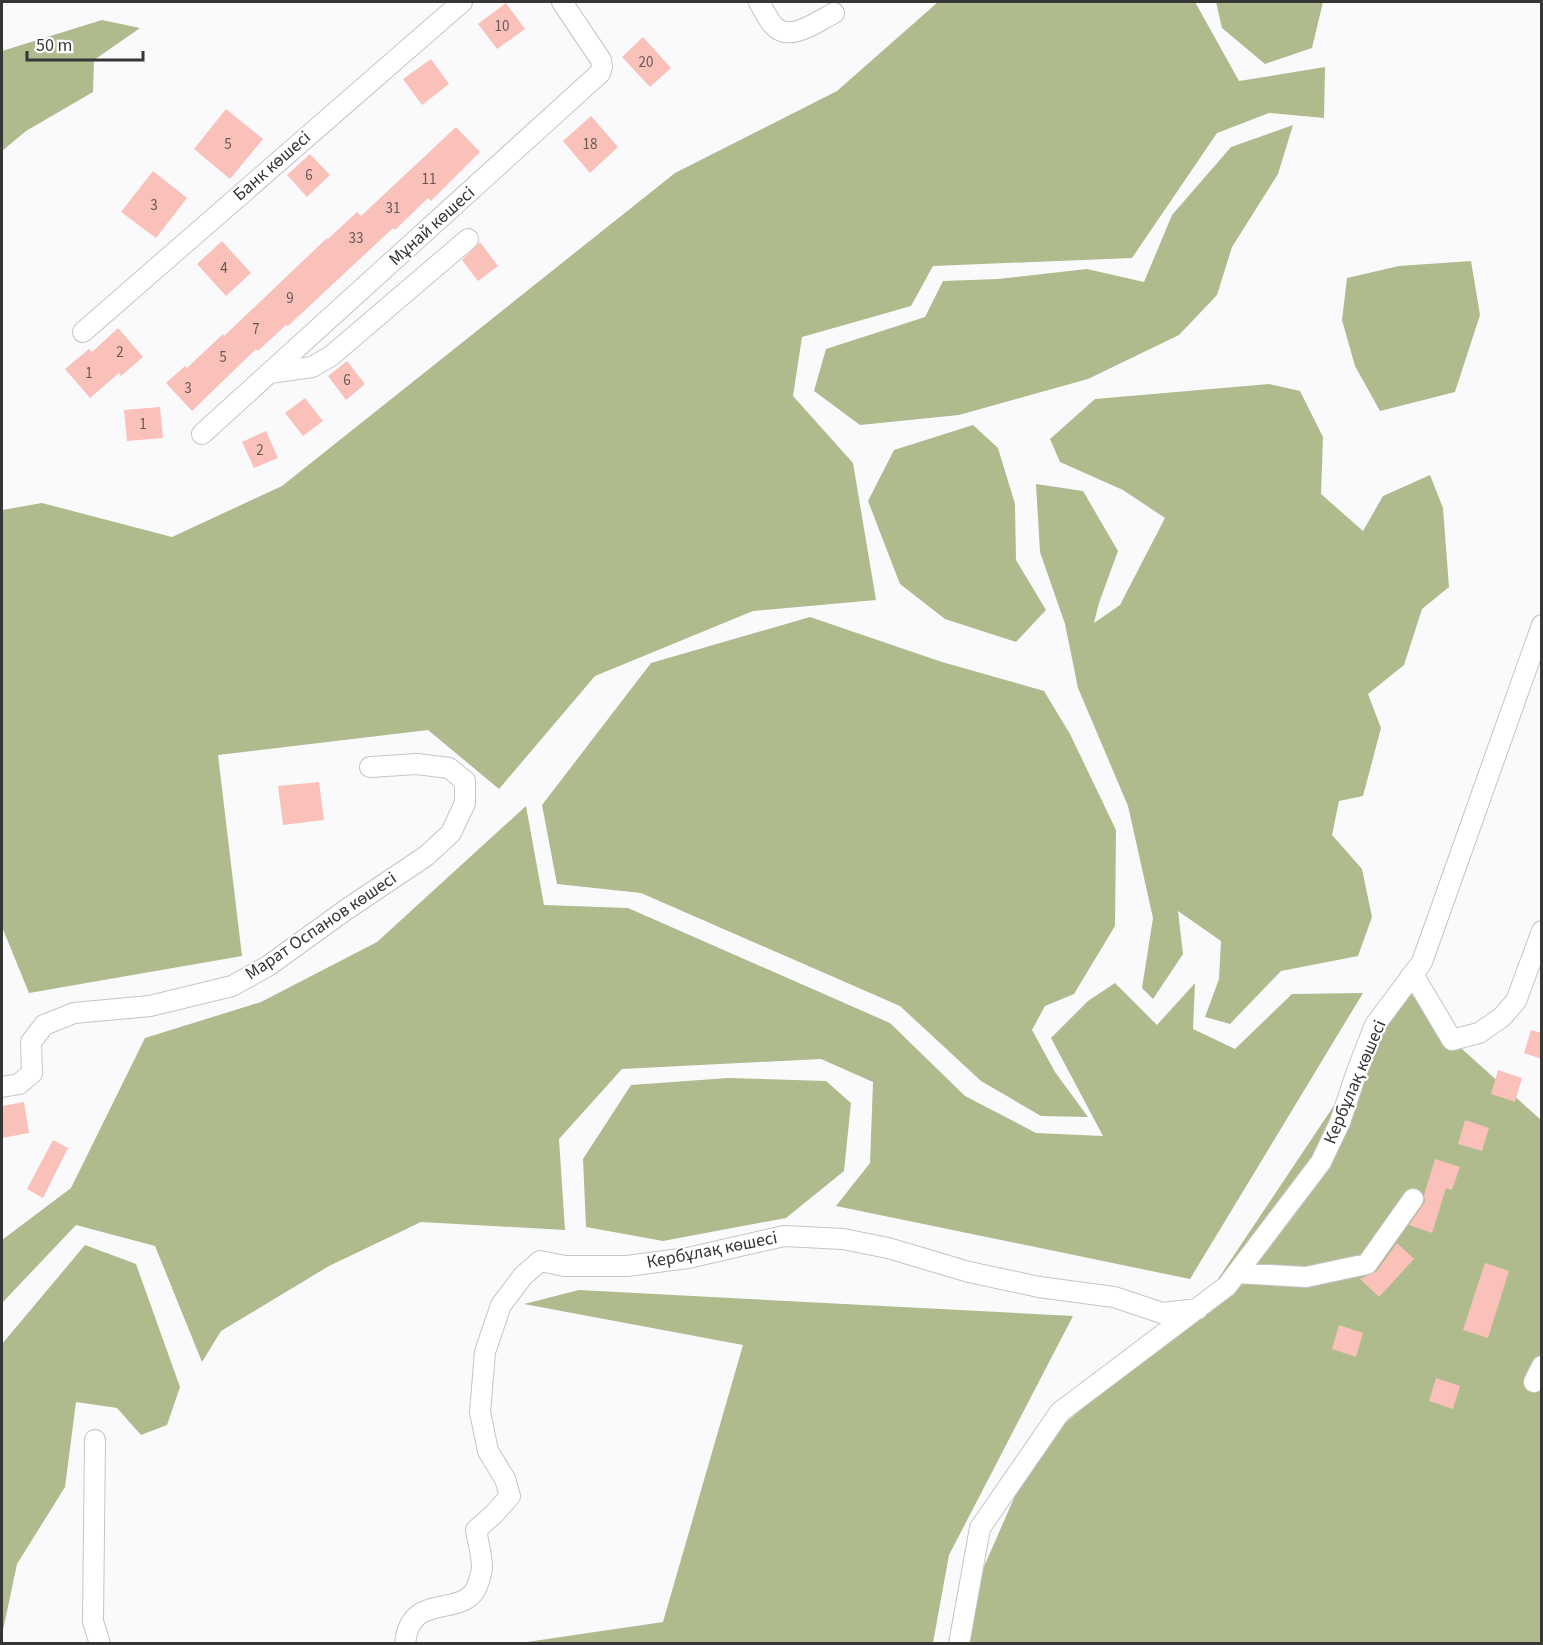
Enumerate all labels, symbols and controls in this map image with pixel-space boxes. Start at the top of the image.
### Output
house number: 10 [495,16,509,37]
scale bar [27,24,142,62]
text: 50 m [36,33,72,58]
house number: 20 [639,52,653,73]
street label: Банк көшесі [228,125,316,207]
house number: 5 [224,134,232,155]
house number: 18 [583,134,597,155]
house number: 6 [305,165,313,186]
house number: 11 [422,169,436,190]
street label: Мұнай көшесі [384,181,480,271]
house number: 3 [150,195,158,216]
house number: 31 [386,198,400,219]
house number: 33 [349,228,363,249]
house number: 4 [220,258,228,279]
house number: 9 [286,288,294,309]
house number: 7 [252,319,260,340]
house number: 2 [116,342,124,363]
house number: 5 [219,347,227,368]
house number: 1 [85,363,93,384]
house number: 6 [343,370,351,391]
house number: 3 [184,378,192,399]
house number: 1 [139,414,147,435]
house number: 2 [256,440,264,461]
street label: Марат Оспанов көшесі [240,866,402,986]
street label: Кербұлақ көшесі [1318,1016,1392,1148]
street label: Кербұлақ көшесі [645,1225,779,1275]

